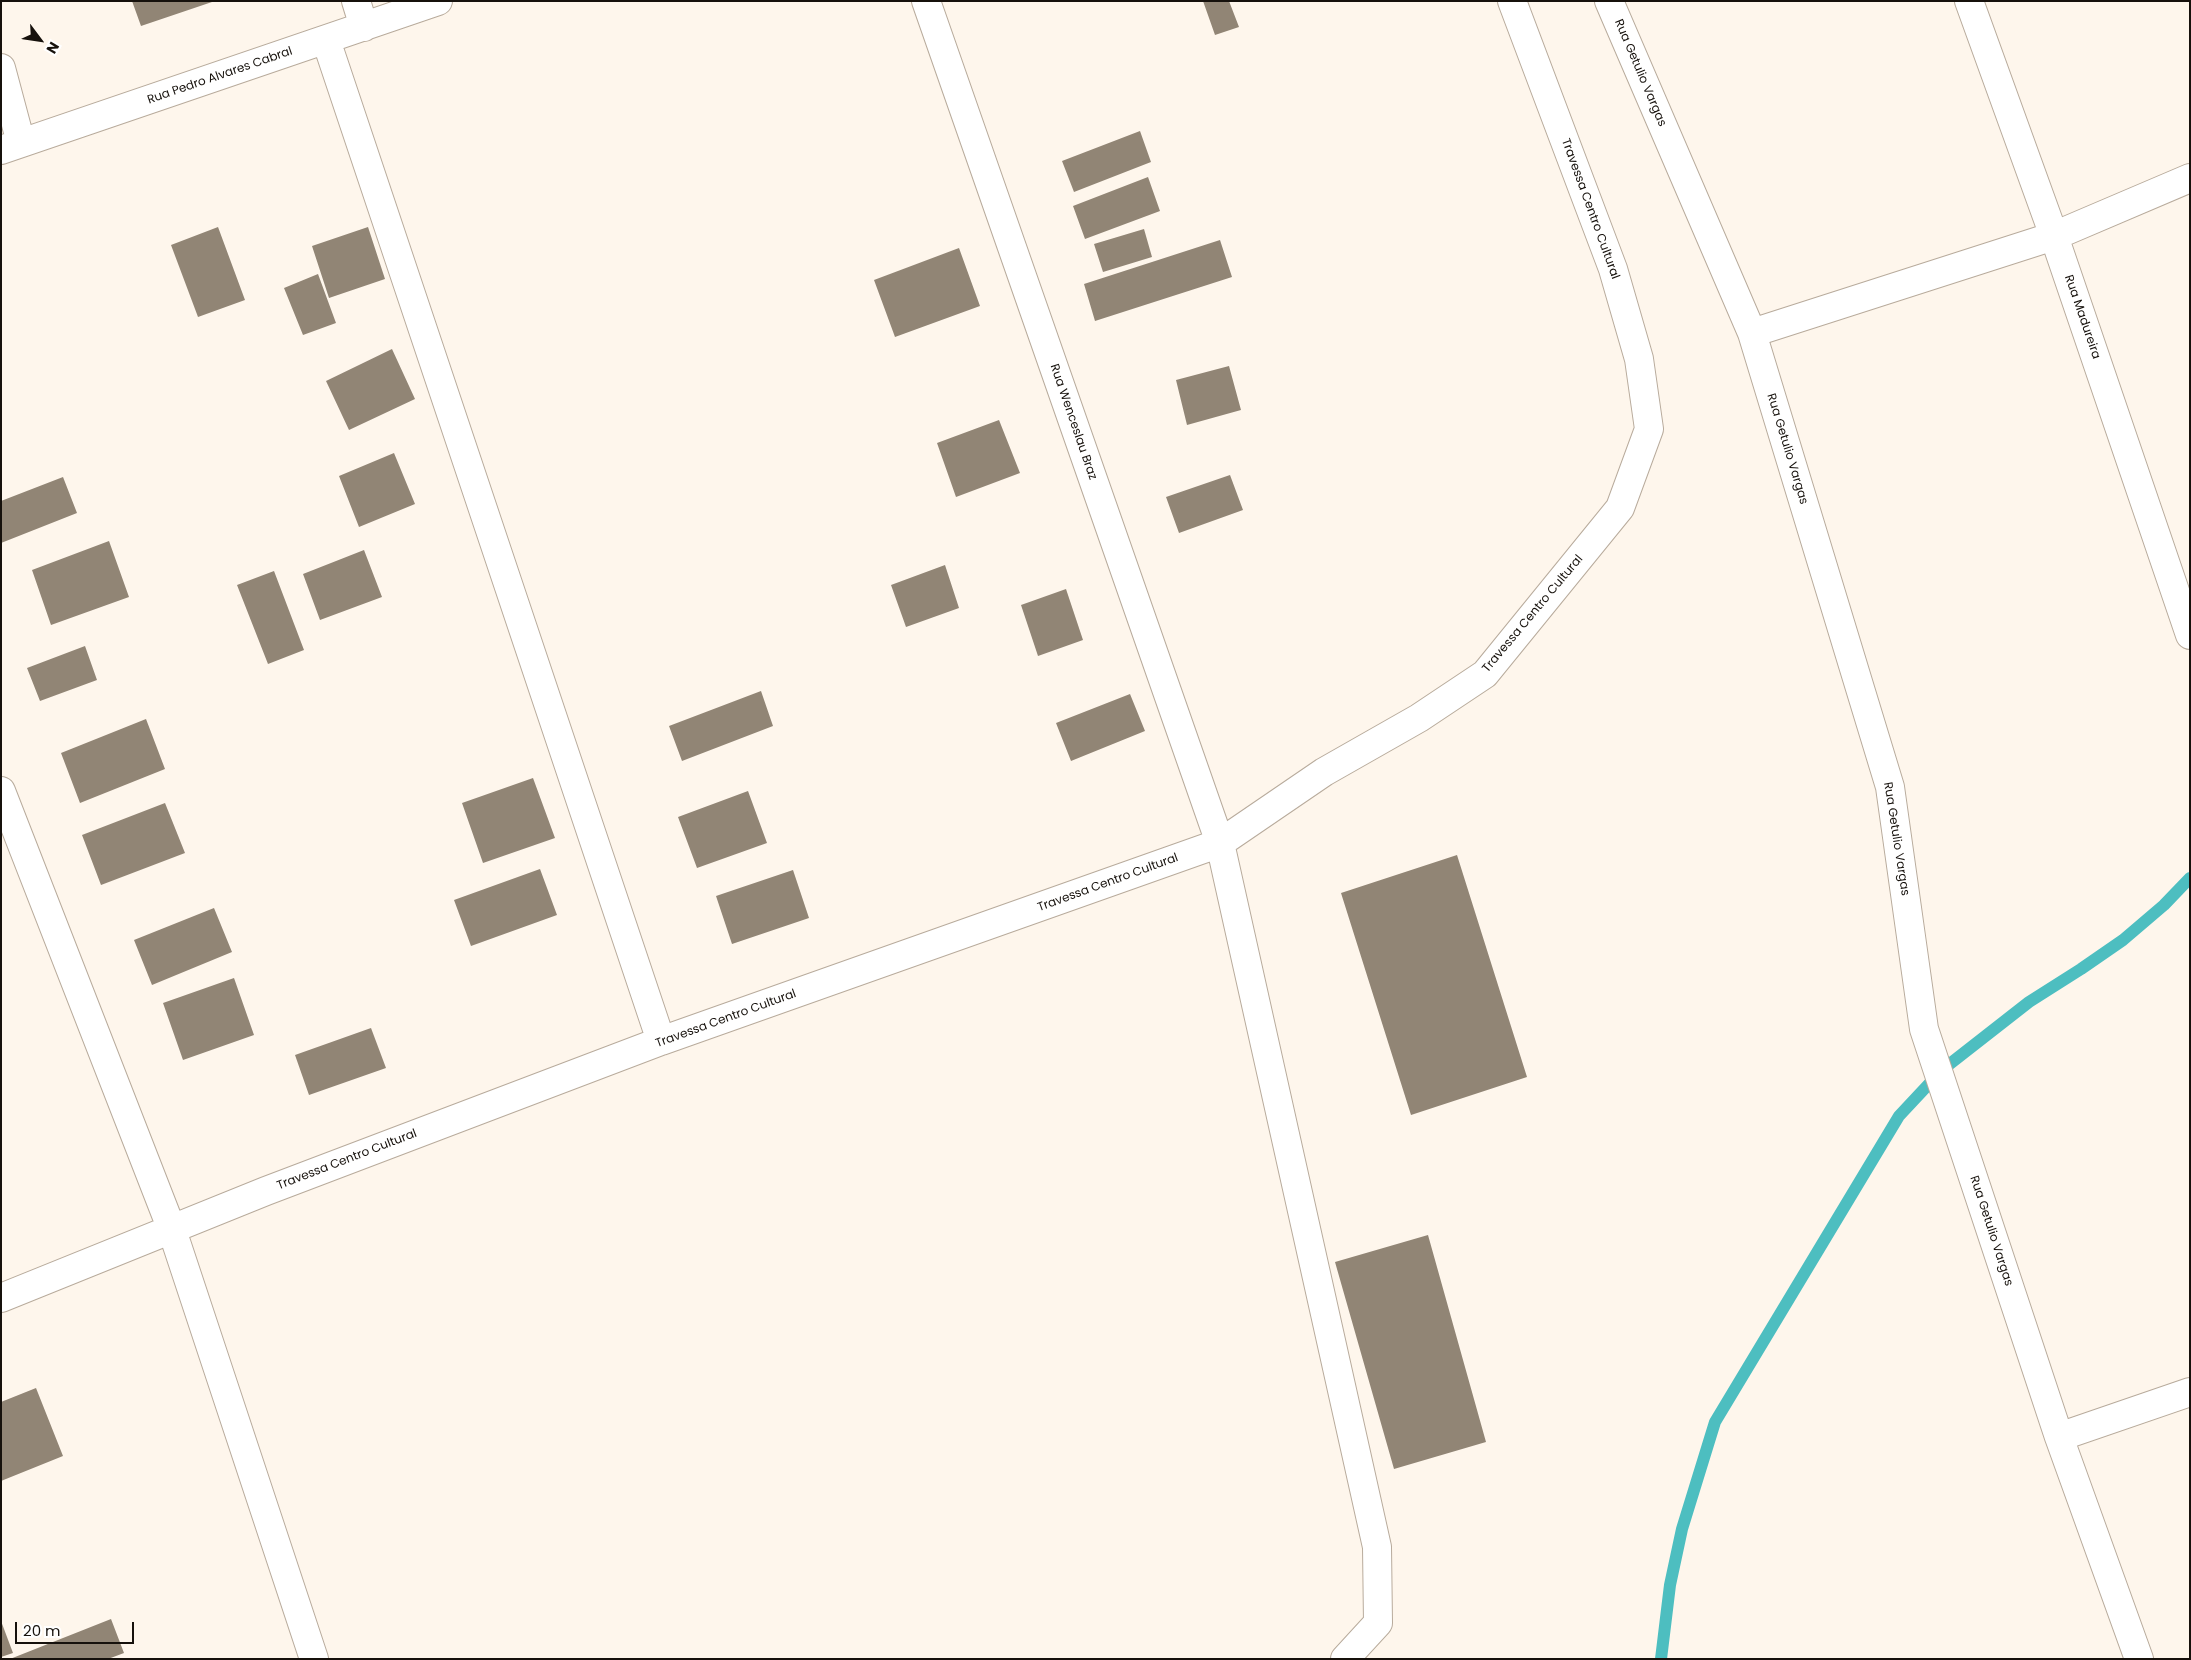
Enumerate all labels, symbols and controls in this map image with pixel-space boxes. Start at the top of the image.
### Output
north arrow [15,15,65,65]
street label: Rua Getulio Vargas [1611,17,1669,129]
text: N [42,38,64,57]
street label: Rua Pedro Alvares Cabral [146,44,294,108]
street label: Travessa Centro Cultural [1558,137,1622,281]
street label: Rua Madureira [2061,273,2103,361]
street label: Rua Wenceslau Braz [1046,362,1100,482]
street label: Rua Getulio Vargas [1763,392,1811,506]
street label: Travessa Centro Cultural [1480,552,1586,676]
street label: Rua Getulio Vargas [1880,781,1912,897]
street label: Travessa Centro Cultural [1036,851,1180,915]
street label: Travessa Centro Cultural [654,987,798,1051]
street label: Travessa Centro Cultural [275,1127,419,1193]
street label: Rua Getulio Vargas [1966,1174,2016,1288]
scale bar [18,1612,136,1644]
text: 20 m [23,1620,61,1641]

